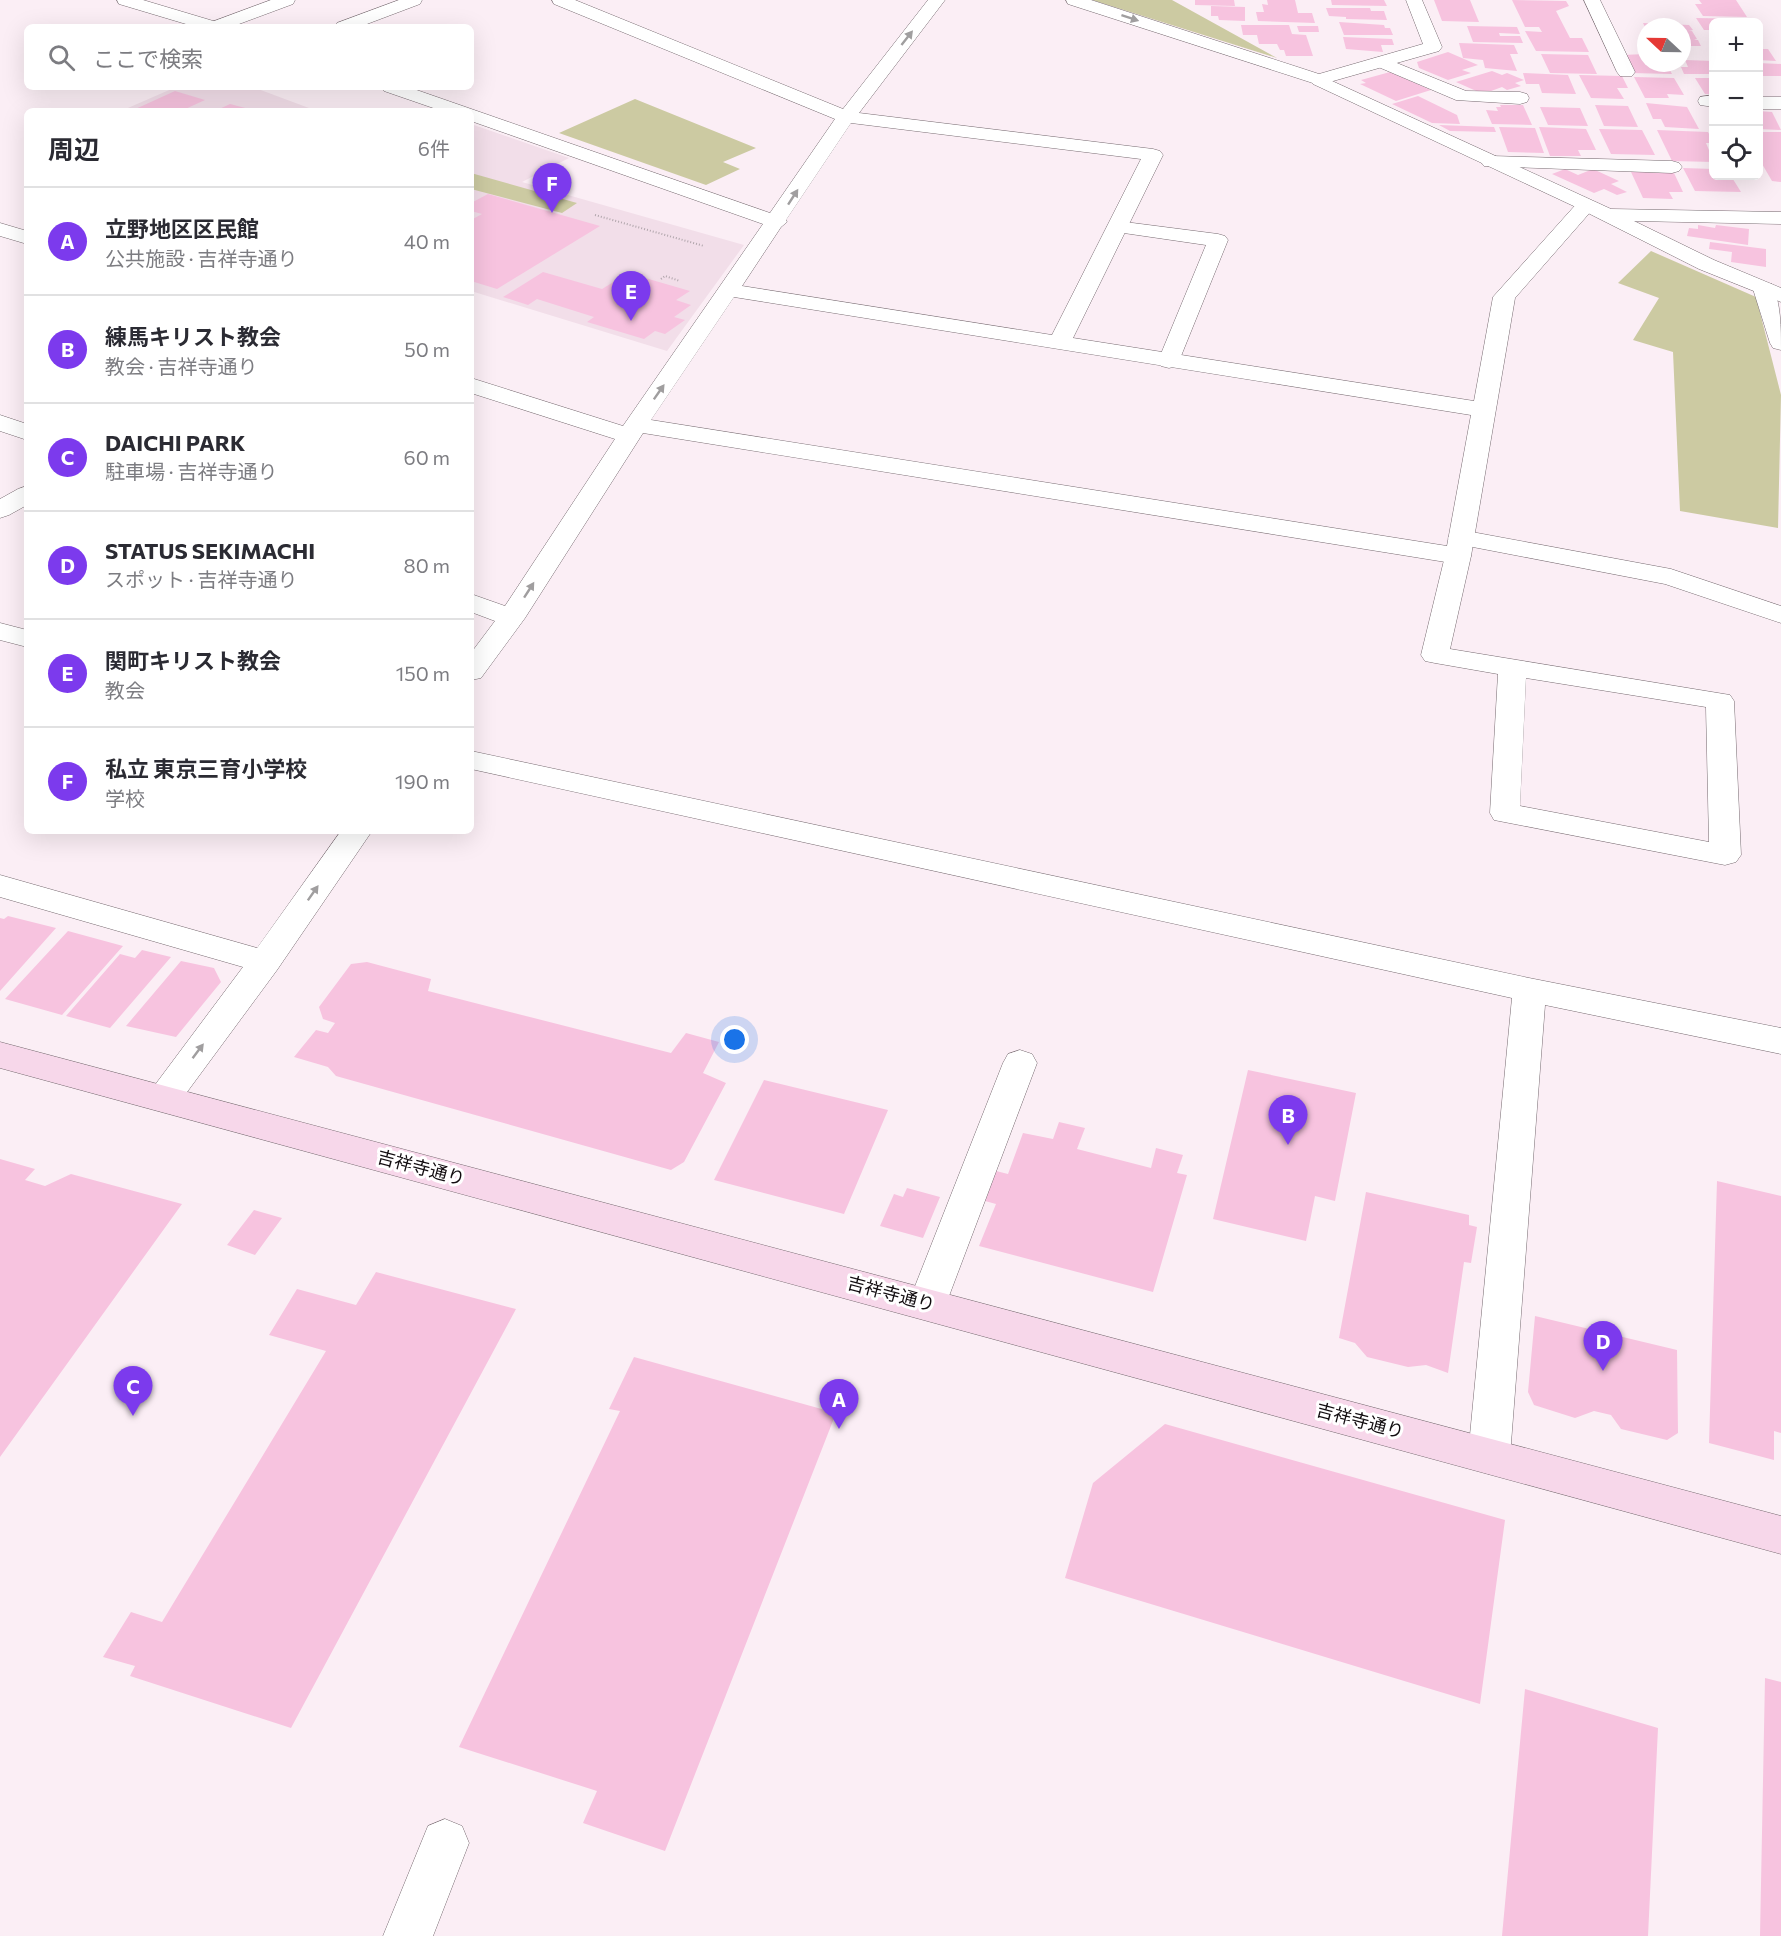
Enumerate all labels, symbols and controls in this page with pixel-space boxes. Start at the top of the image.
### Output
one-way arrow [1121,14,1139,23]
north arrow [1637,18,1691,72]
map controls [1709,18,1763,180]
button: + [1709,18,1763,72]
search box [24,24,474,90]
one-way arrow [901,31,913,47]
icon: search [45,41,78,74]
text: ここで検索 [93,45,203,72]
button: − [1709,72,1763,126]
button: locate [1709,126,1763,180]
text: 周辺 [48,133,100,164]
text: 6件 [418,136,450,160]
pin: F [532,164,572,213]
one-way arrow [788,188,799,205]
text: 立野地区区民館 [105,215,259,242]
text: A [60,229,75,253]
text: 40 m [404,229,450,253]
text: 公共施設 · 吉祥寺通り [105,246,297,270]
pin: E [612,272,650,321]
text: 練馬キリスト教会 [105,323,281,350]
text: B [61,337,74,361]
text: 50 m [404,337,450,361]
text: 教会 · 吉祥寺通り [105,354,257,378]
one-way arrow [653,384,665,400]
text: DAICHI PARK [105,429,245,456]
text: C [61,445,74,469]
text: 60 m [404,445,450,469]
text: 駐車場 · 吉祥寺通り [105,459,277,483]
text: STATUS SEKIMACHI [105,537,315,564]
text: D [60,553,75,577]
text: 80 m [404,553,450,577]
text: スポット · 吉祥寺通り [105,567,297,591]
one-way arrow [523,582,534,598]
text: 関町キリスト教会 [105,647,281,674]
text: E [62,661,73,685]
text: 150 m [396,661,450,685]
text: 教会 [105,678,145,702]
text: 私立 東京三育小学校 [105,755,307,782]
text: F [62,769,73,793]
text: 190 m [395,769,450,793]
text: 学校 [105,786,145,810]
one-way arrow [307,886,319,902]
your location [720,1025,749,1054]
one-way arrow [192,1043,204,1059]
pin: B [1268,1096,1308,1145]
street label: 吉祥寺通り [375,1145,468,1189]
street label: 吉祥寺通り [845,1271,938,1315]
pin: D [1584,1322,1622,1371]
pin: C [114,1366,152,1416]
pin: A [820,1380,858,1429]
street label: 吉祥寺通り [1314,1398,1407,1442]

